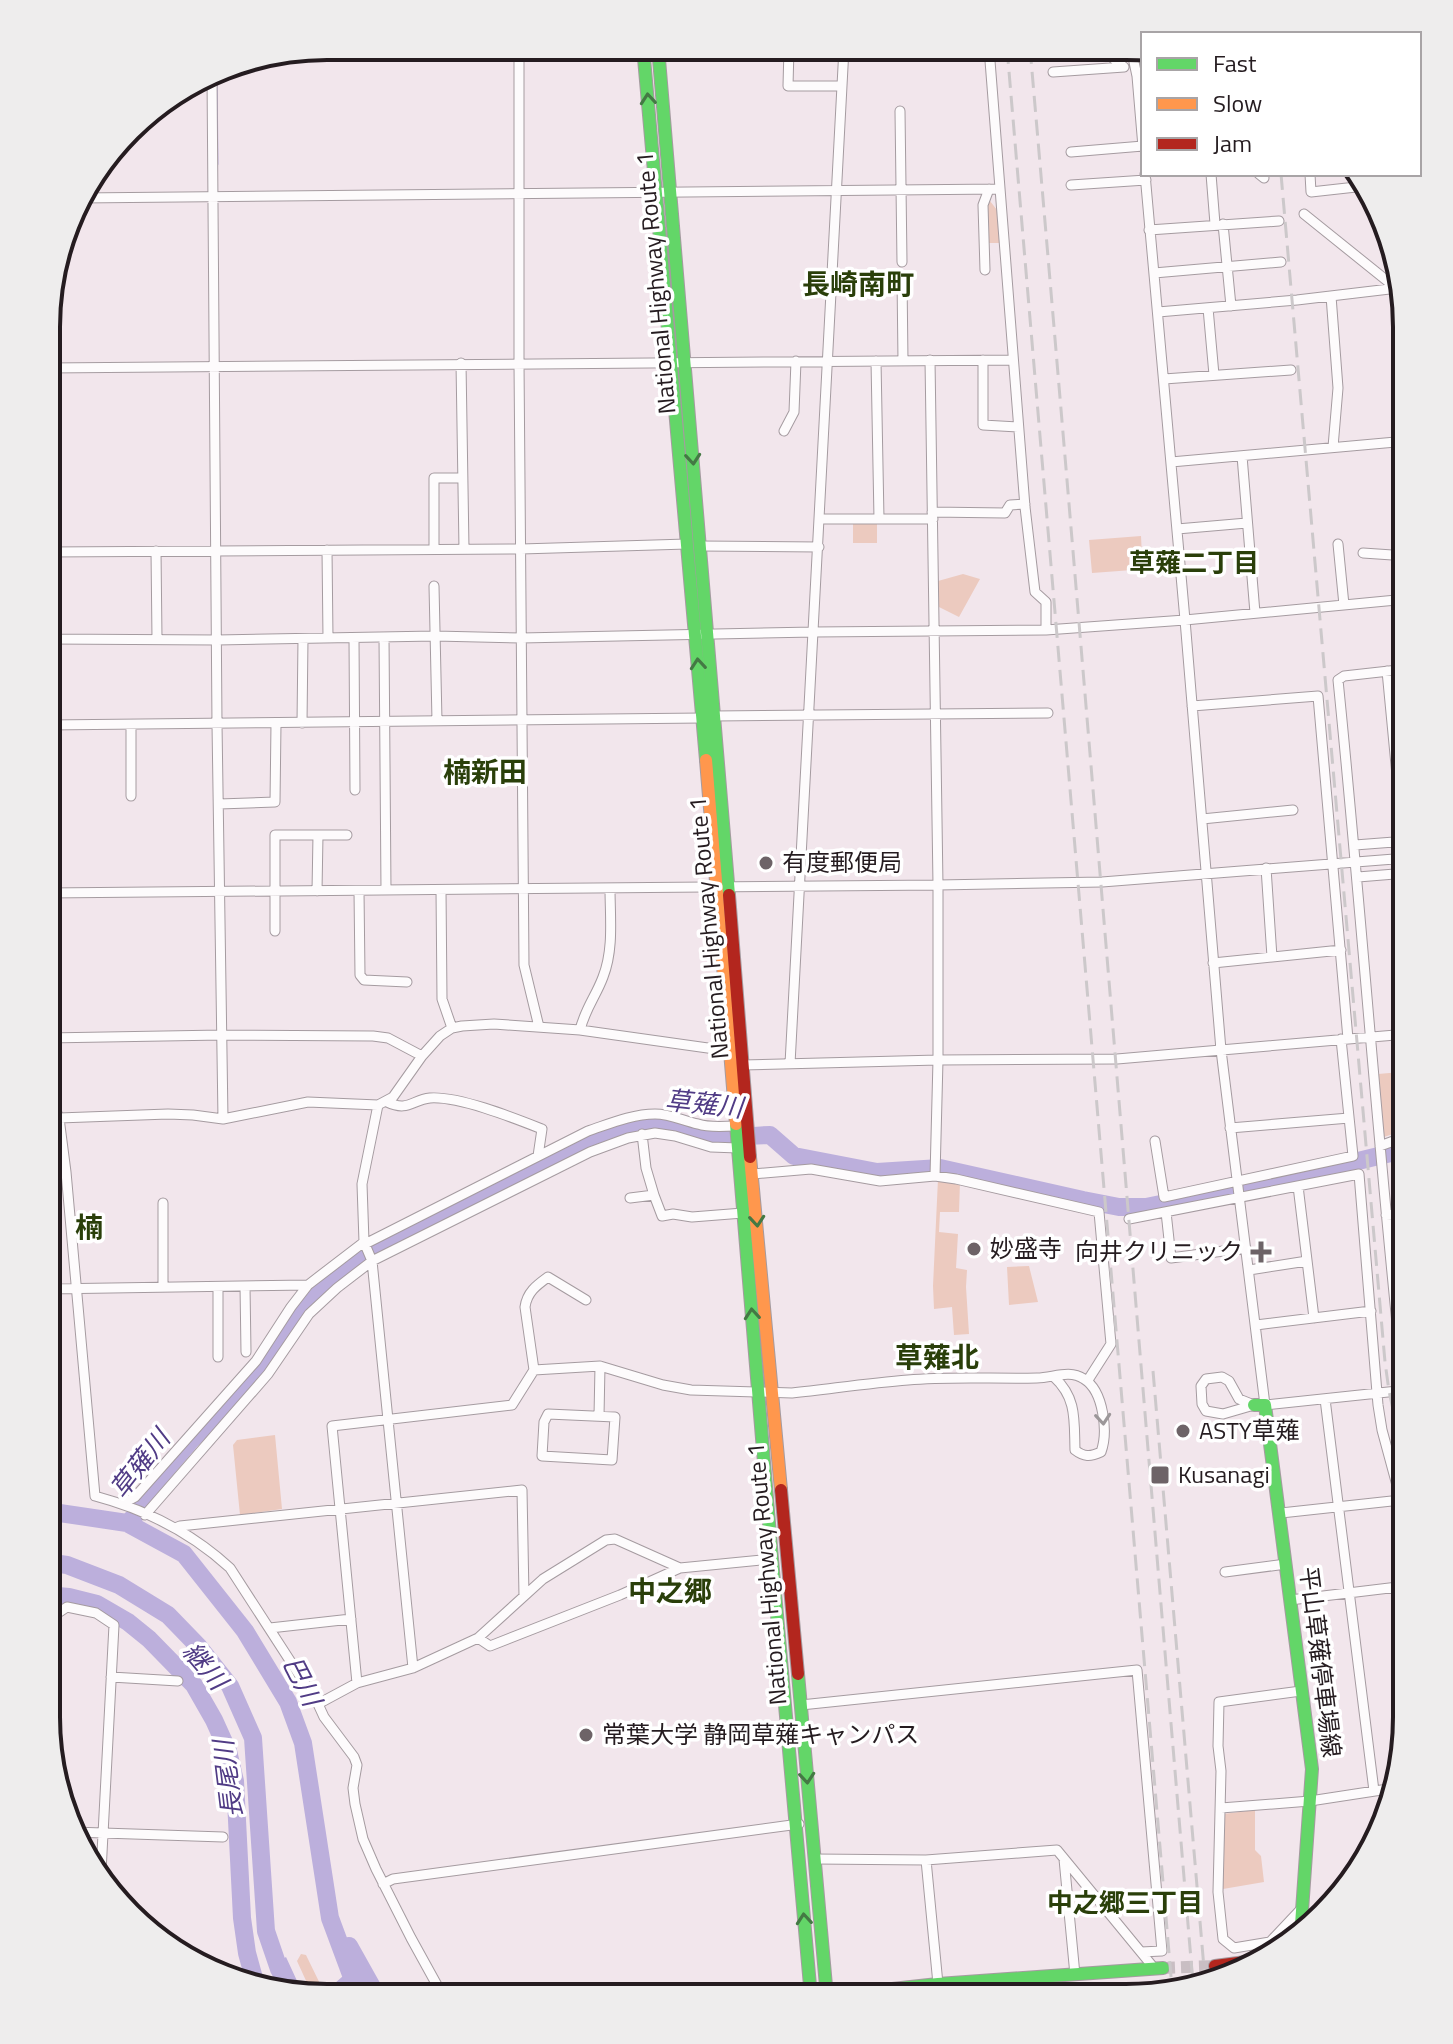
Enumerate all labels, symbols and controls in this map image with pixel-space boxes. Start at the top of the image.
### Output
legend [1141,32,1421,176]
text: Fast [1213,45,1257,81]
text: Slow [1213,85,1262,121]
one-way arrow [640,92,657,105]
text: Jam [1213,125,1252,161]
street label: National Highway Route 1 [626,150,684,416]
district label: 長崎南町 [802,262,914,305]
one-way arrow [684,453,701,466]
district label: 草薙二丁目 [1129,543,1259,582]
one-way arrow [689,657,706,670]
district label: 楠新田 [443,750,527,793]
street label: National Highway Route 1 [679,795,737,1061]
place label: 有度郵便局 [782,844,902,880]
marker: 有度郵便局 [757,854,775,872]
water label: 草薙川 [663,1080,748,1127]
district label: 楠 [75,1205,103,1248]
one-way arrow [749,1215,766,1228]
place label: 妙盛寺 [990,1230,1062,1266]
place label: 向井クリニック [1075,1233,1243,1269]
marker: 妙盛寺 [965,1240,983,1258]
marker: 向井クリニック [1250,1241,1272,1263]
one-way arrow [744,1307,761,1320]
district label: 草薙北 [895,1335,979,1378]
place label: ASTY草薙 [1199,1412,1300,1448]
one-way arrow [1094,1413,1111,1426]
water label: 草薙川 [100,1419,181,1506]
marker: ASTY草薙 [1174,1422,1192,1440]
street label: National Highway Route 1 [737,1441,795,1707]
place label: Kusanagi [1178,1456,1270,1492]
marker: Kusanagi [1149,1464,1171,1486]
street label: 平山草薙停車場線 [1291,1564,1351,1759]
district label: 中之郷 [628,1569,712,1612]
water label: 継川 [174,1633,239,1700]
water label: 巴川 [273,1649,333,1715]
place label: 常葉大学 静岡草薙キャンパス [602,1716,919,1752]
marker: 常葉大学 静岡草薙キャンパス [577,1726,595,1744]
water label: 長尾川 [203,1735,252,1820]
one-way arrow [799,1772,816,1785]
district label: 中之郷三丁目 [1047,1883,1203,1922]
one-way arrow [796,1912,813,1925]

